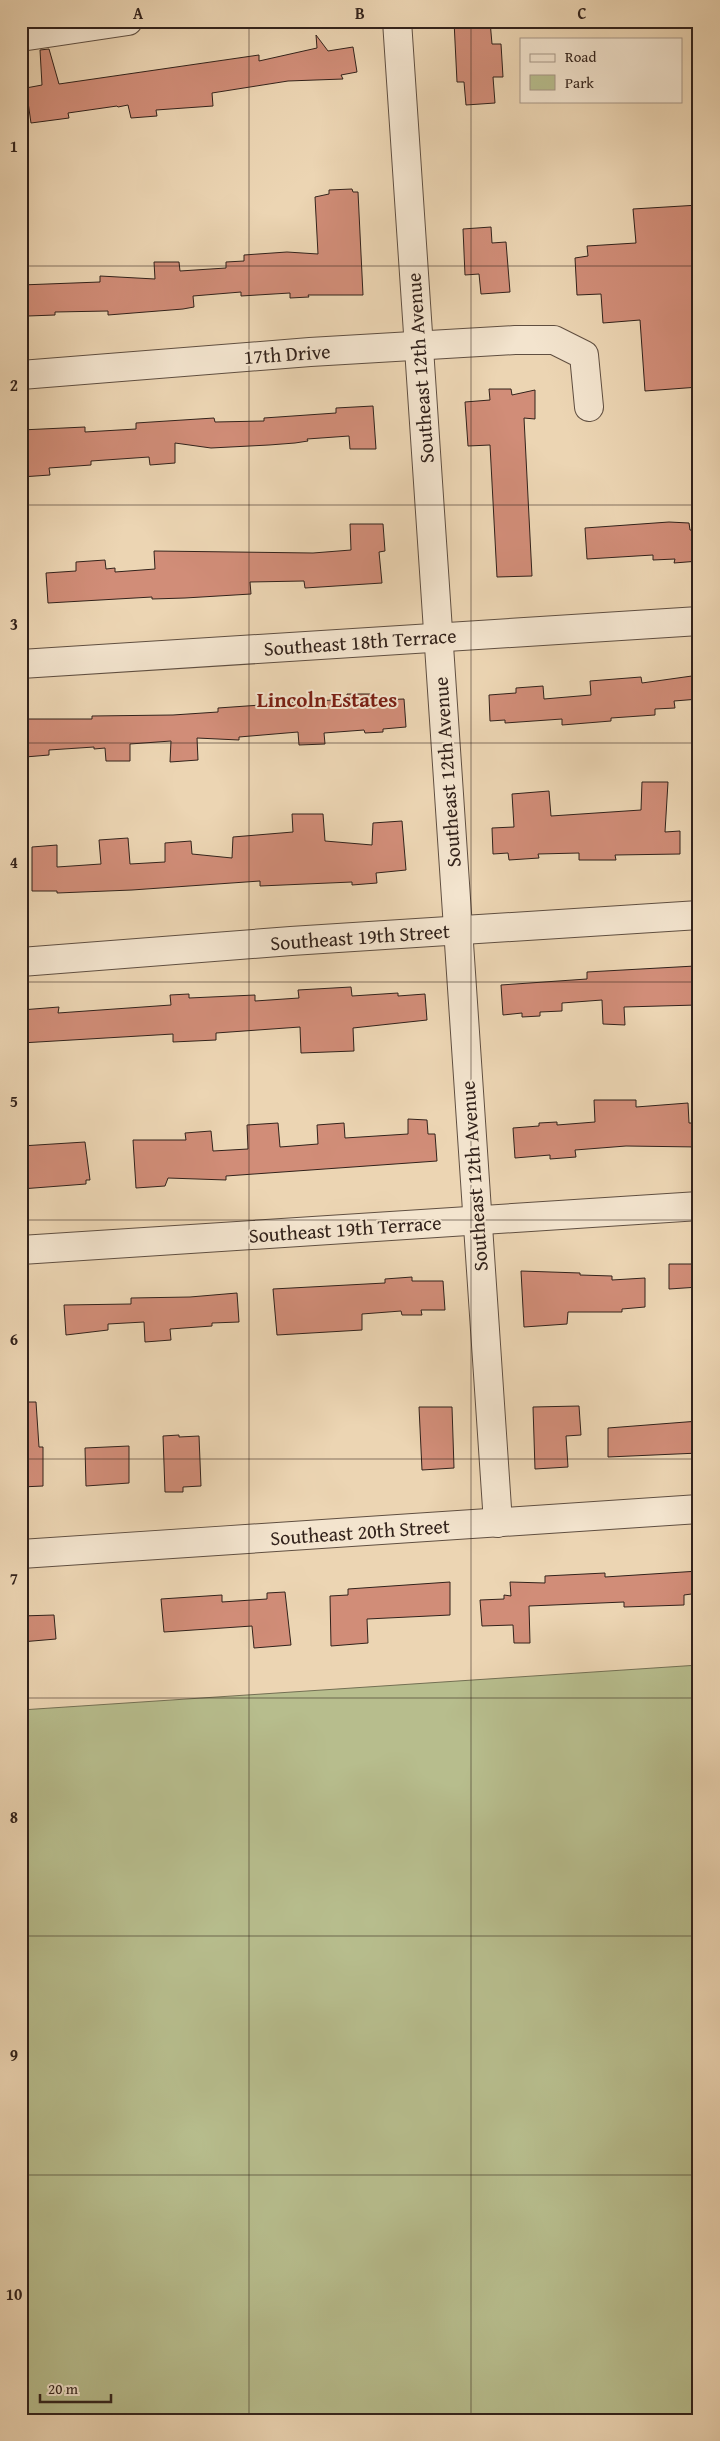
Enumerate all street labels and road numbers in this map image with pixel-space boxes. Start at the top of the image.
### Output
street label: Southeast 12th Avenue [398,272,441,464]
street label: 17th Drive [243,336,331,371]
street label: Southeast 18th Terrace [263,620,457,663]
street label: Southeast 12th Avenue [425,676,468,868]
street label: Southeast 19th Street [269,916,451,957]
street label: Southeast 12th Avenue [452,1080,495,1272]
street label: Southeast 19th Terrace [248,1207,442,1250]
street label: Southeast 20th Street [269,1511,451,1552]

